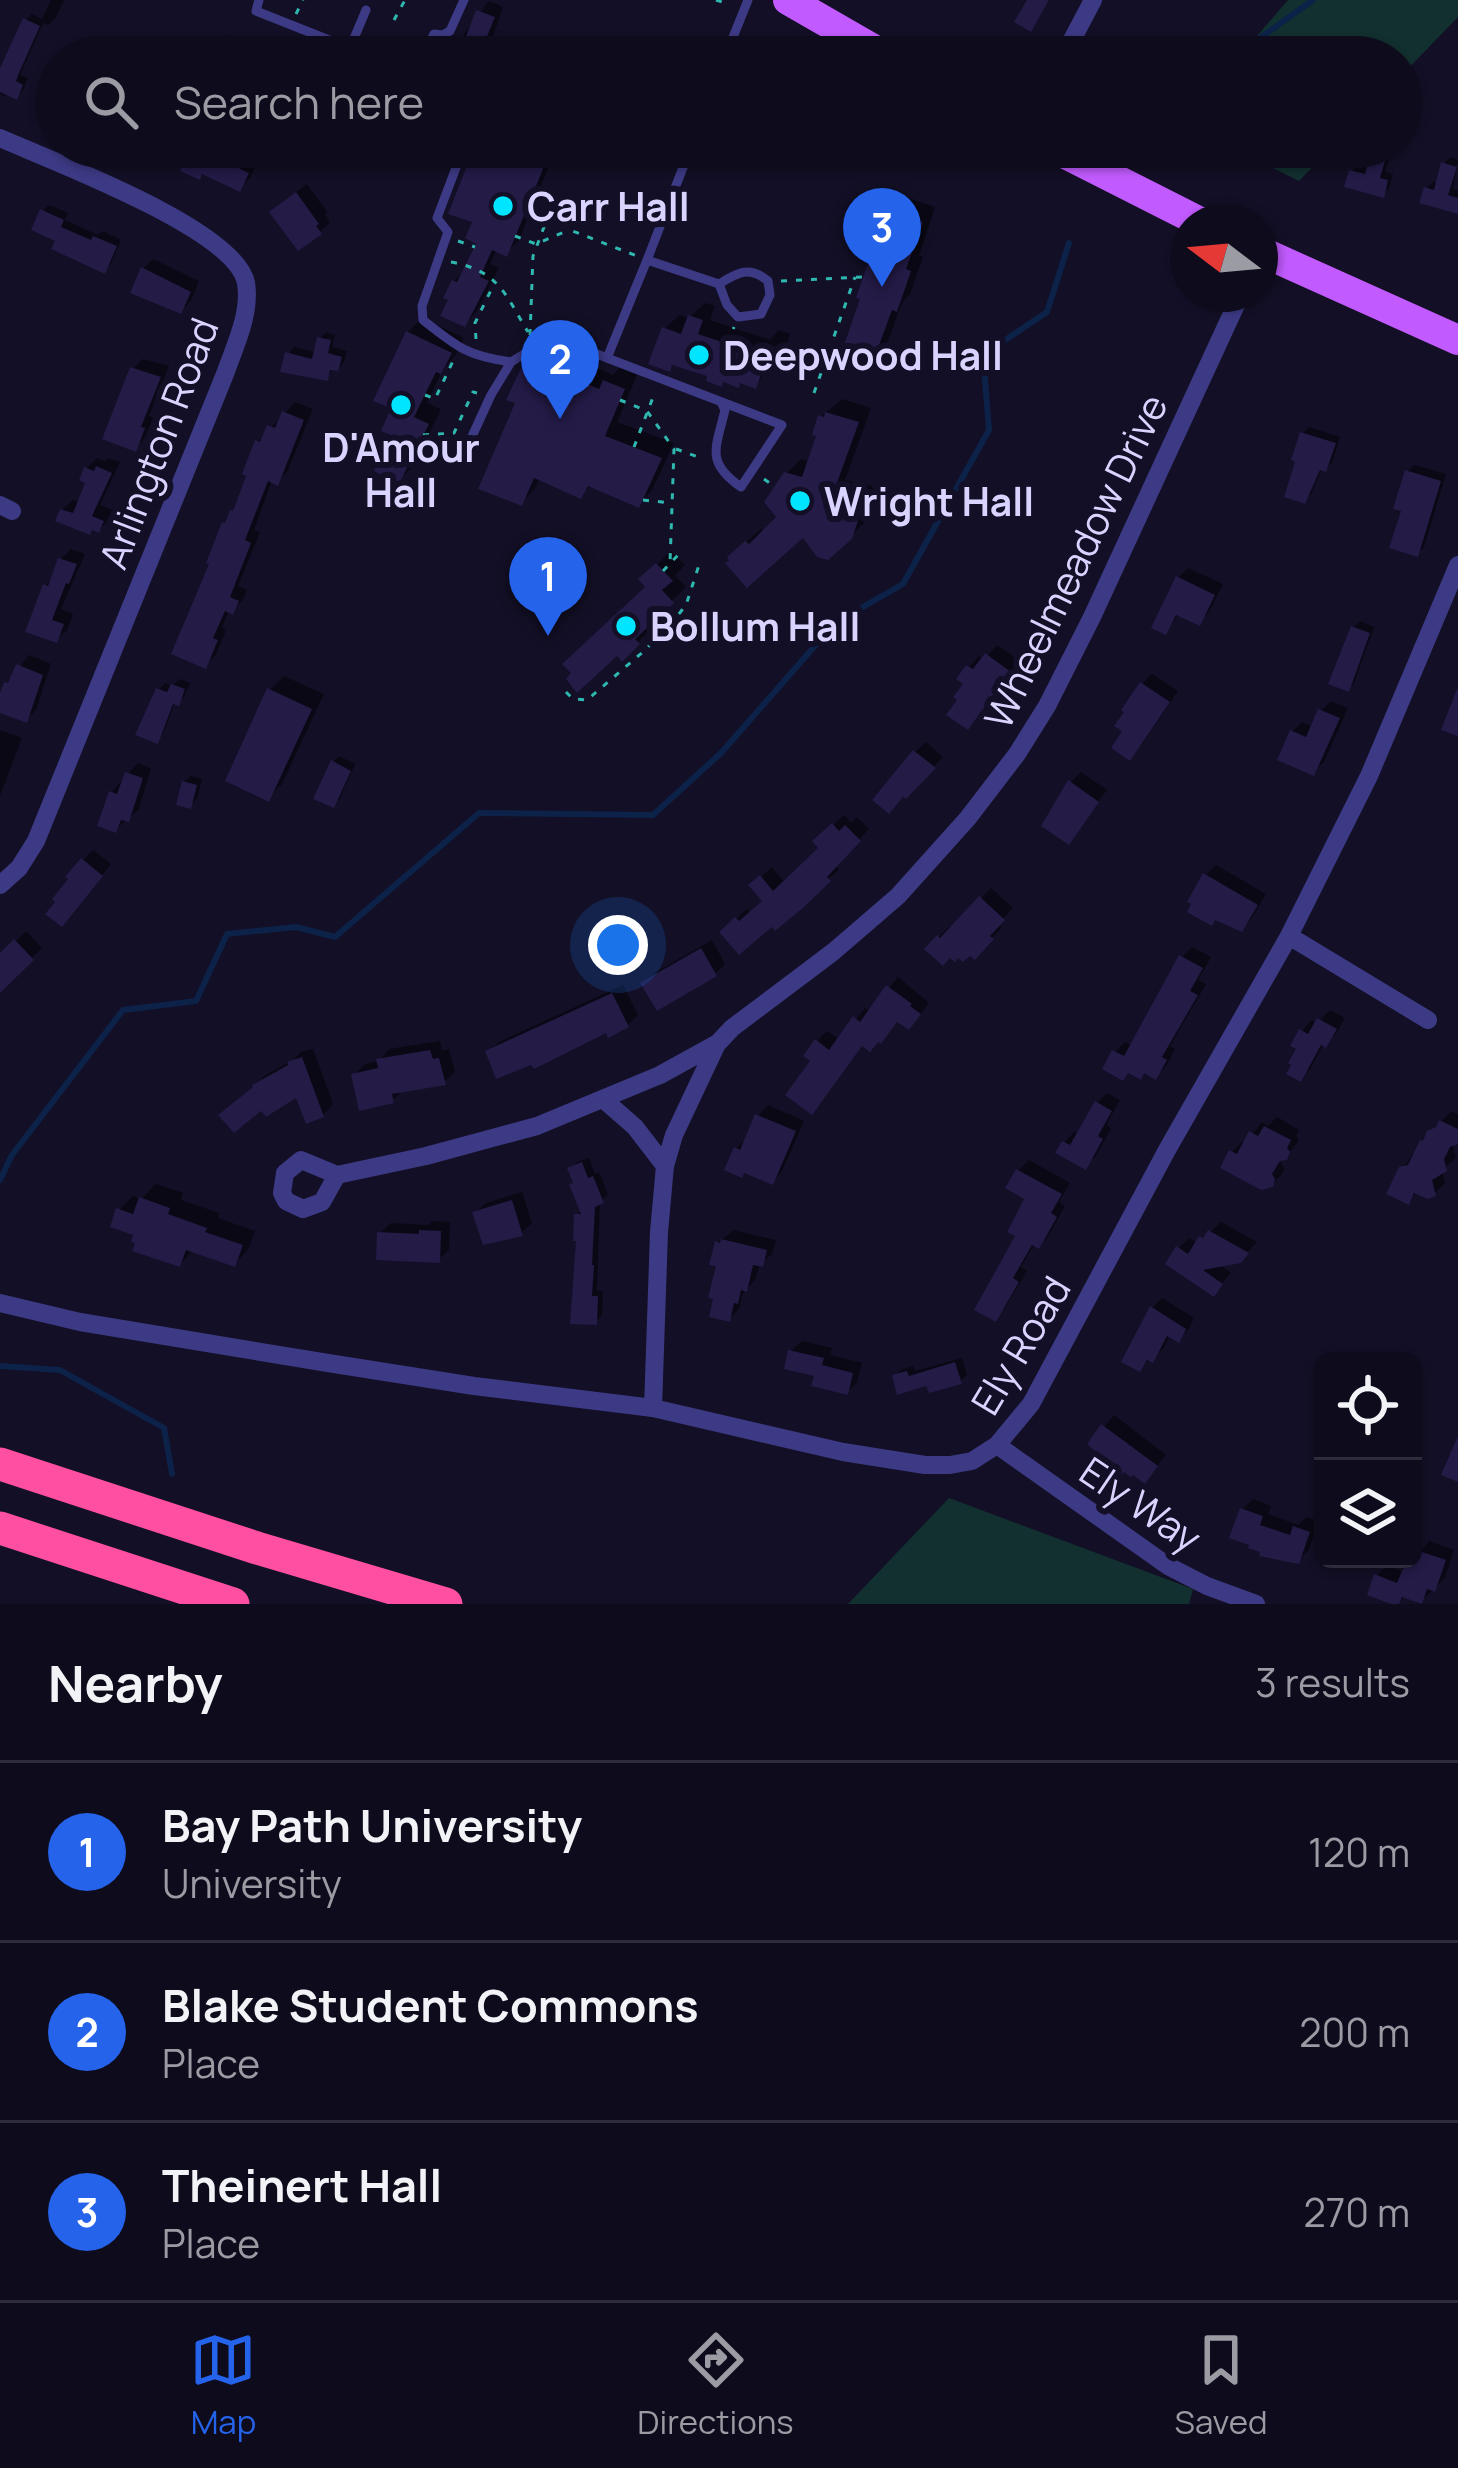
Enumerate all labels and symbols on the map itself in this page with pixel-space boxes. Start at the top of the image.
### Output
place label: Carr Hall [527,179,690,233]
pin: 3 [843,188,921,287]
marker: Carr Hall [490,193,516,219]
north arrow [1170,204,1278,312]
street label: Arlington Road [85,310,231,576]
pin: 2 [521,320,599,419]
place label: Deepwood Hall [723,328,1003,382]
marker: Deepwood Hall [686,342,712,368]
street label: Wheelmeadow Drive [971,385,1179,737]
marker: D'Amour Hall [388,392,414,418]
place label: D'Amour Hall [322,420,480,519]
place label: Wright Hall [824,474,1034,528]
marker: Wright Hall [787,488,813,514]
pin: 1 [509,537,587,636]
place label: Bollum Hall [650,599,860,653]
marker: Bollum Hall [613,613,639,639]
your location [588,915,648,975]
street label: Ely Road [958,1266,1082,1424]
street label: Ely Way [1070,1444,1212,1564]

